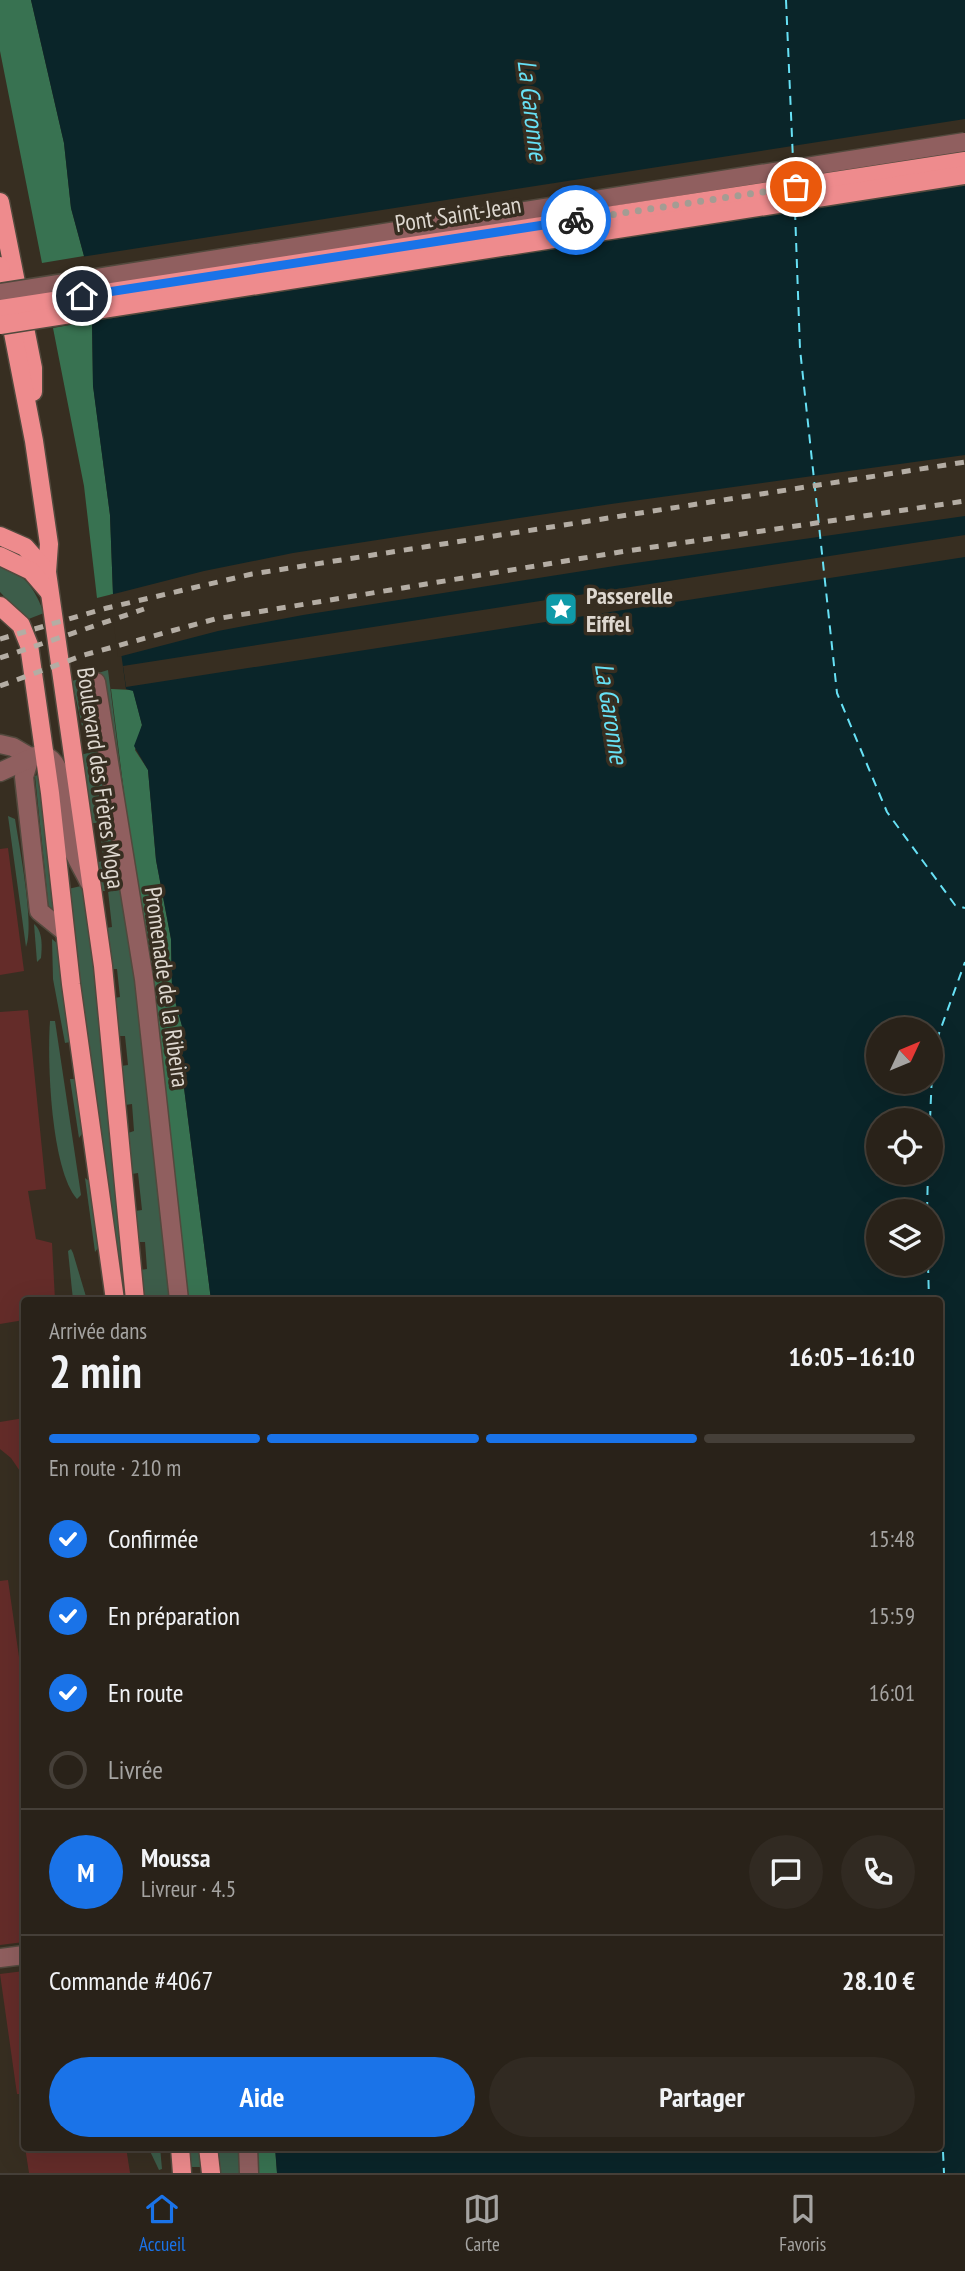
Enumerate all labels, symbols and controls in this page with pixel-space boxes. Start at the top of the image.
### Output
water label: La Garonne [510,58,556,165]
pin [766,157,826,217]
icon: bag [777,168,815,206]
courier [541,185,611,255]
street label: Pont Saint-Jean [393,189,523,239]
icon: bike [557,201,595,239]
pin [52,266,112,326]
icon: home [63,277,101,315]
place label: Passerelle Eiffel [586,580,673,639]
place icon: Passerelle Eiffel [542,590,580,628]
water label: La Garonne [588,660,637,768]
street label: Boulevard des Frères Moga [70,665,132,891]
street label: Promenade de la Ribeira [138,885,196,1089]
north arrow [866,1017,943,1094]
map controls [866,1017,943,1276]
button: locate [866,1108,943,1185]
button: layers [866,1199,943,1276]
text: Arrivée dans [49,1316,147,1345]
text: 16:05–16:10 [788,1340,915,1373]
text: 2 min [49,1341,142,1401]
text: En route · 210 m [49,1453,181,1482]
icon: check [49,1520,87,1558]
text: Confirmée [108,1522,199,1555]
text: 15:48 [869,1524,915,1553]
icon: check [49,1597,87,1635]
text: En préparation [108,1599,240,1632]
text: 15:59 [869,1601,915,1630]
icon: check [49,1674,87,1712]
text: En route [108,1676,183,1709]
text: 16:01 [869,1678,915,1707]
text: Livrée [108,1753,163,1786]
button: chat [749,1835,823,1909]
button: phone [841,1835,915,1909]
text: Moussa [141,1841,210,1874]
text: M [77,1856,95,1889]
text: Livreur · 4.5 [141,1874,236,1903]
text: Commande #4067 [49,1964,213,1997]
text: 28.10 € [842,1964,915,1997]
button: Aide [49,2057,475,2137]
button: Partager [489,2057,915,2137]
tab: Accueil [139,2190,186,2256]
tab: Carte [463,2190,501,2256]
tab: Favoris [779,2190,826,2256]

